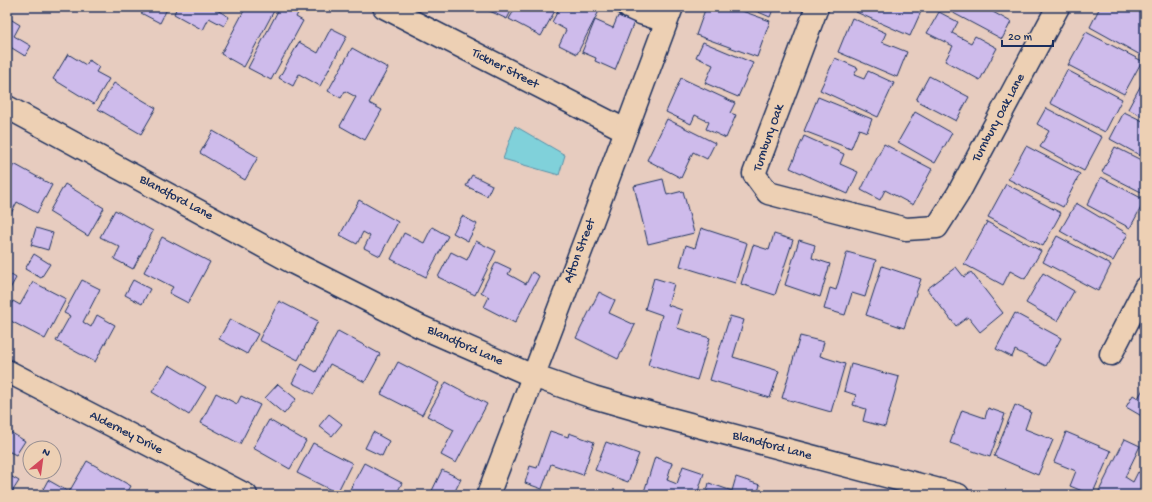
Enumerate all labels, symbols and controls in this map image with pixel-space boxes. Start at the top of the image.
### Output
scale bar [1002,22,1053,48]
text: 20 m [1008,31,1033,45]
street label: Tickner Street [468,45,543,93]
street label: Turnbury Oak Lane [969,71,1029,166]
street label: Turnbury Oak [750,101,788,174]
street label: Blandford Lane [136,172,216,224]
street label: Afton Street [561,215,600,285]
street label: Blandford Lane [424,322,505,370]
street label: Alderney Drive [87,408,165,458]
street label: Blandford Lane [730,428,814,464]
north arrow [22,440,62,480]
text: N [40,446,52,460]

